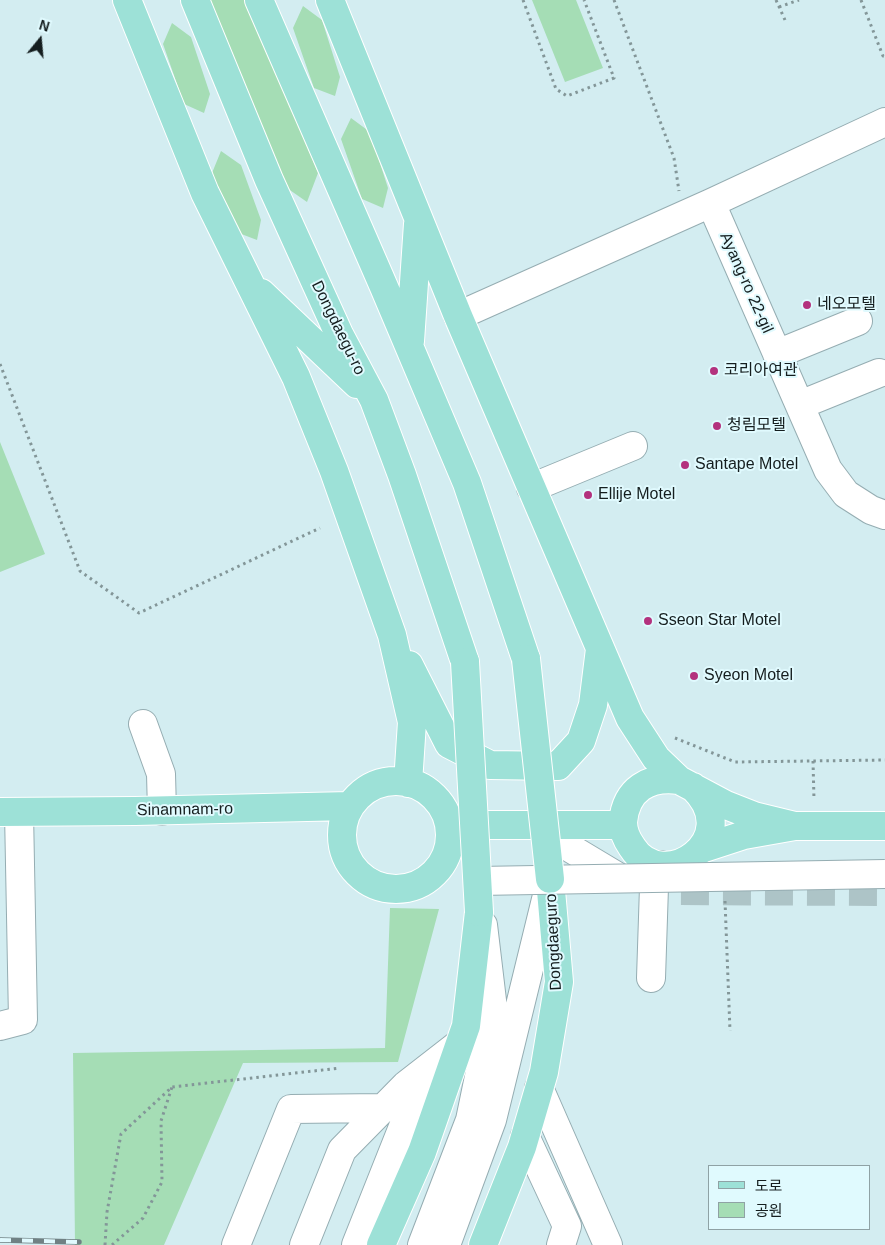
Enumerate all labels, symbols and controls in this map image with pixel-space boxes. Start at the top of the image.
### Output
north arrow [15,15,65,65]
text: N [37,17,52,35]
street label: Ayang-ro 22-gil [715,230,777,336]
street label: Dongdaegu-ro [307,278,369,378]
place label: 네오모텔 [817,295,876,315]
marker: 네오모텔 [801,299,813,311]
place label: 코리아여관 [724,361,798,381]
marker: 코리아여관 [708,365,720,377]
place label: 청림모텔 [727,416,786,436]
marker: 청림모텔 [711,420,723,432]
place label: Santape Motel [695,455,798,475]
marker: Santape Motel [679,459,691,471]
place label: Ellije Motel [598,485,675,505]
marker: Ellije Motel [582,489,594,501]
place label: Sseon Star Motel [658,611,781,631]
marker: Sseon Star Motel [642,615,654,627]
place label: Syeon Motel [704,666,793,686]
marker: Syeon Motel [688,670,700,682]
street label: Sinamnam-ro [137,800,233,820]
street label: Dongdaeguro [542,893,566,991]
legend [708,1165,870,1230]
text: 도로 [755,1177,783,1194]
text: 공원 [755,1202,783,1219]

